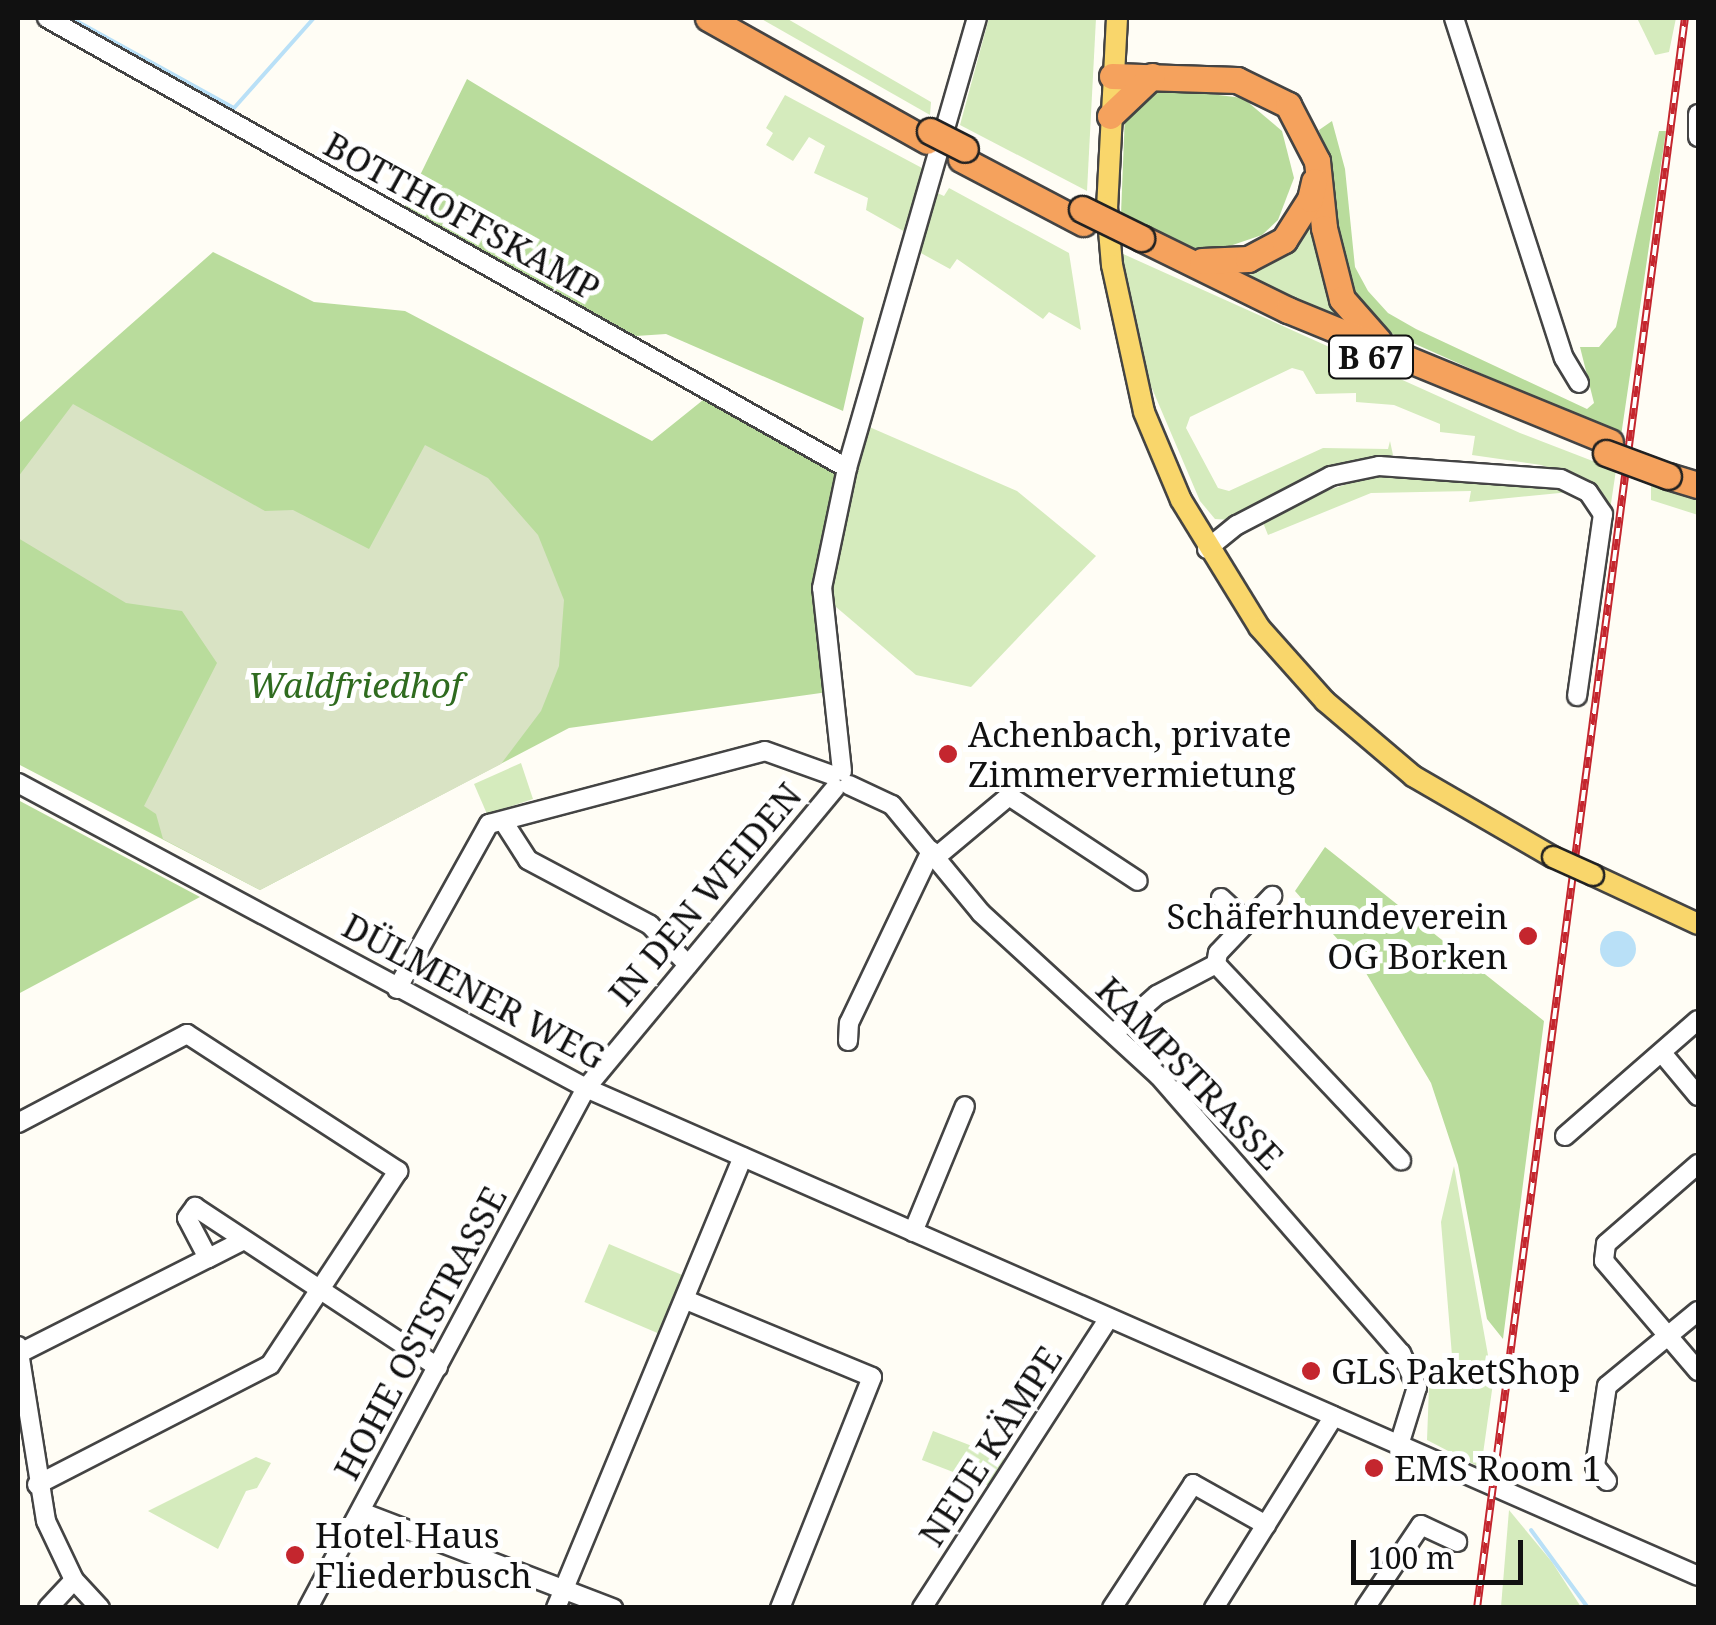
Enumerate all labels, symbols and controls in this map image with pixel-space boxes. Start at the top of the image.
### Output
street label: BOTTHOFFSKAMP [317,123,607,309]
road number: B 67 [1326,330,1416,384]
park label: Waldfriedhof [248,664,462,706]
place label: Achenbach, private Zimmervermietung [968,713,1296,795]
marker: Achenbach, private Zimmervermietung [937,743,959,765]
street label: IN DEN WEIDEN [600,774,810,1014]
place label: Schäferhundeverein OG Borken [1166,895,1508,977]
street label: DÜLMENER WEG [336,904,612,1078]
marker: Schäferhundeverein OG Borken [1517,925,1539,947]
street label: KAMPSTRASSE [1088,968,1292,1178]
street label: HOHE OSTSTRASSE [325,1179,515,1487]
street label: NEUE KÄMPE [910,1338,1070,1554]
place label: GLS PaketShop [1331,1350,1581,1392]
marker: GLS PaketShop [1300,1360,1322,1382]
place label: EMS Room 1 [1394,1447,1602,1489]
marker: EMS Room 1 [1363,1457,1385,1479]
place label: Hotel Haus Fliederbusch [315,1514,532,1596]
scale bar [1356,1520,1528,1582]
text: 100 m [1368,1537,1454,1578]
marker: Hotel Haus Fliederbusch [284,1544,306,1566]

